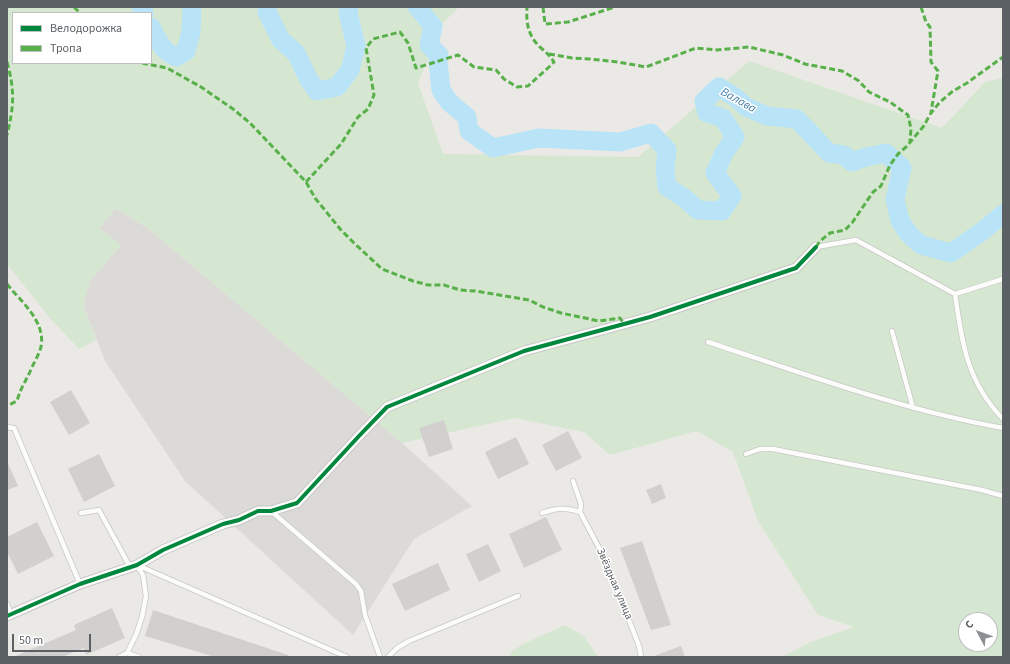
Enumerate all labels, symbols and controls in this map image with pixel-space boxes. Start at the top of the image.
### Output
legend [12,12,152,64]
text: Велодорожка [50,20,122,37]
text: Тропа [50,40,82,57]
water label: Валава [718,85,758,117]
street label: Звёздная улица [593,546,635,622]
north arrow [958,612,998,652]
text: С [962,617,977,632]
scale bar [14,626,93,652]
text: 50 m [19,632,43,649]

